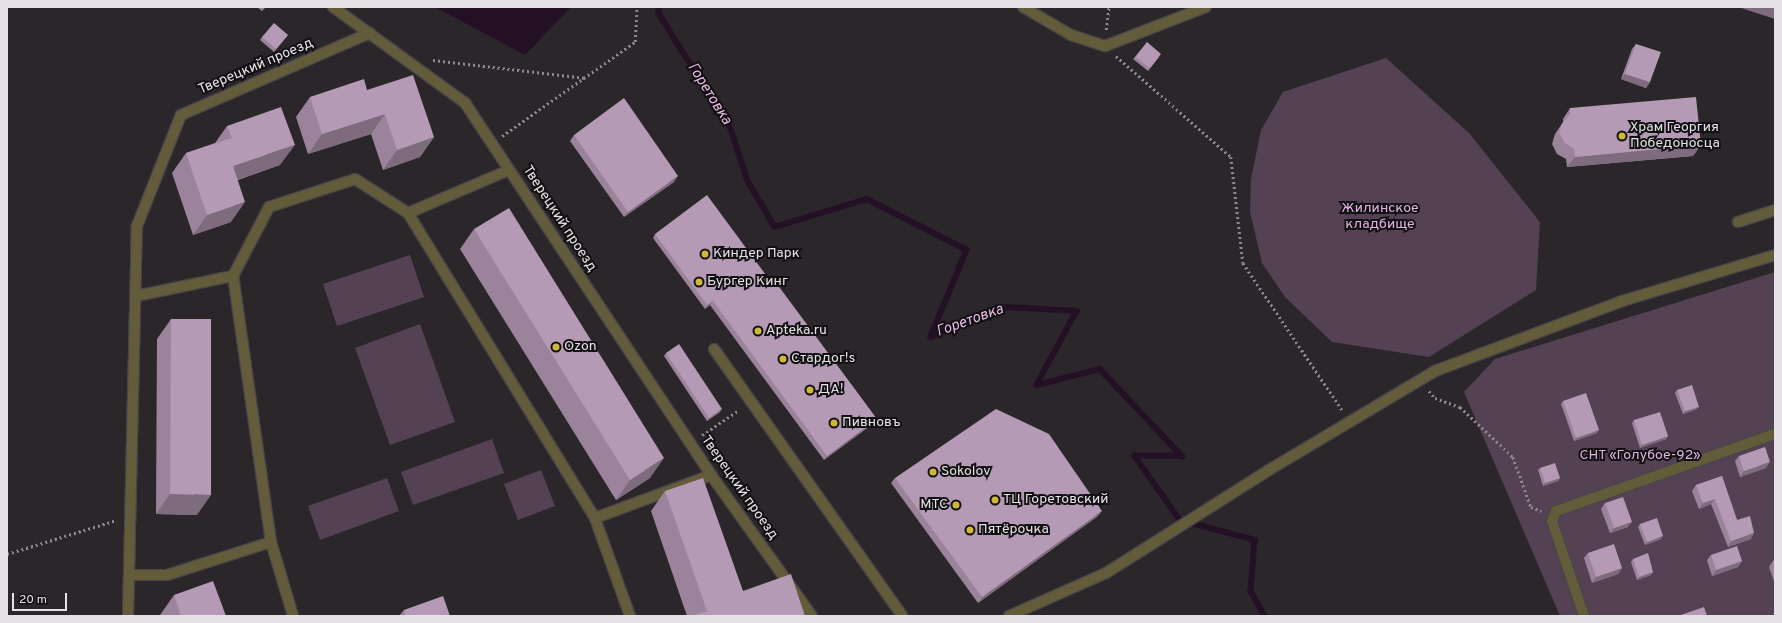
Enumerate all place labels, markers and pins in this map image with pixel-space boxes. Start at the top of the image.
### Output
place label: Храм Георгия Победоносца [1630,120,1720,152]
marker: Храм Георгия Победоносца [1617,131,1627,141]
place label: Киндер Парк [713,246,800,262]
marker: Киндер Парк [700,249,710,259]
place label: Бургер Кинг [707,274,788,290]
marker: Бургер Кинг [694,277,704,287]
place label: Apteka.ru [766,323,827,339]
marker: Apteka.ru [753,326,763,336]
place label: Ozon [564,339,597,355]
marker: Ozon [551,342,561,352]
place label: Стардог!s [791,351,855,367]
marker: Стардог!s [778,354,788,364]
place label: ДА! [818,382,843,398]
marker: ДА! [805,385,815,395]
place label: Пивновъ [842,415,901,431]
marker: Пивновъ [829,418,839,428]
place label: Sokolov [941,464,990,480]
marker: Sokolov [928,467,938,477]
place label: ТЦ Горетовский [1003,492,1109,508]
marker: ТЦ Горетовский [990,495,1000,505]
place label: МТС [920,497,948,513]
marker: МТС [951,500,961,510]
place label: Пятёрочка [978,522,1049,538]
marker: Пятёрочка [965,525,975,535]

